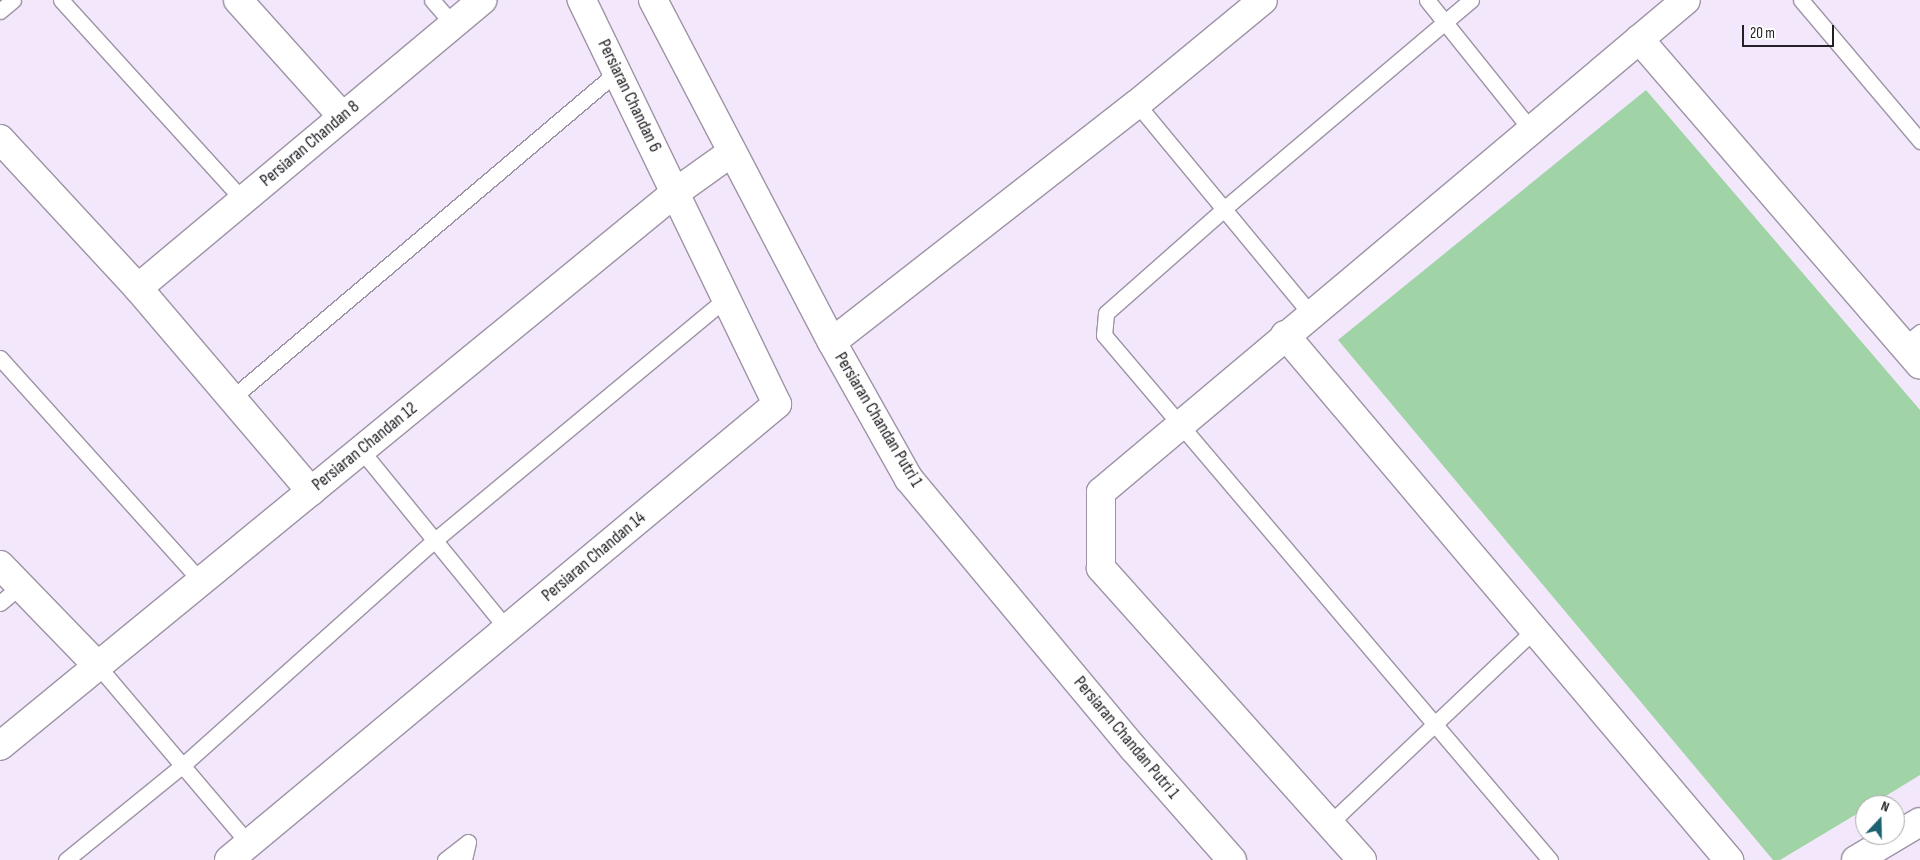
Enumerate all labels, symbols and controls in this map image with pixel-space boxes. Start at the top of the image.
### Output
scale bar [1745,15,1838,47]
text: 20 m [1750,24,1775,43]
street label: Persiaran Chandan 6 [592,36,666,156]
street label: Persiaran Chandan 8 [256,96,364,192]
street label: Persiaran Chandan Putri 1 [829,349,927,491]
street label: Persiaran Chandan 12 [308,398,422,496]
street label: Persiaran Chandan 14 [538,507,650,607]
street label: Persiaran Chandan Putri 1 [1068,672,1184,804]
north arrow [1855,795,1905,845]
text: N [1879,797,1892,816]

